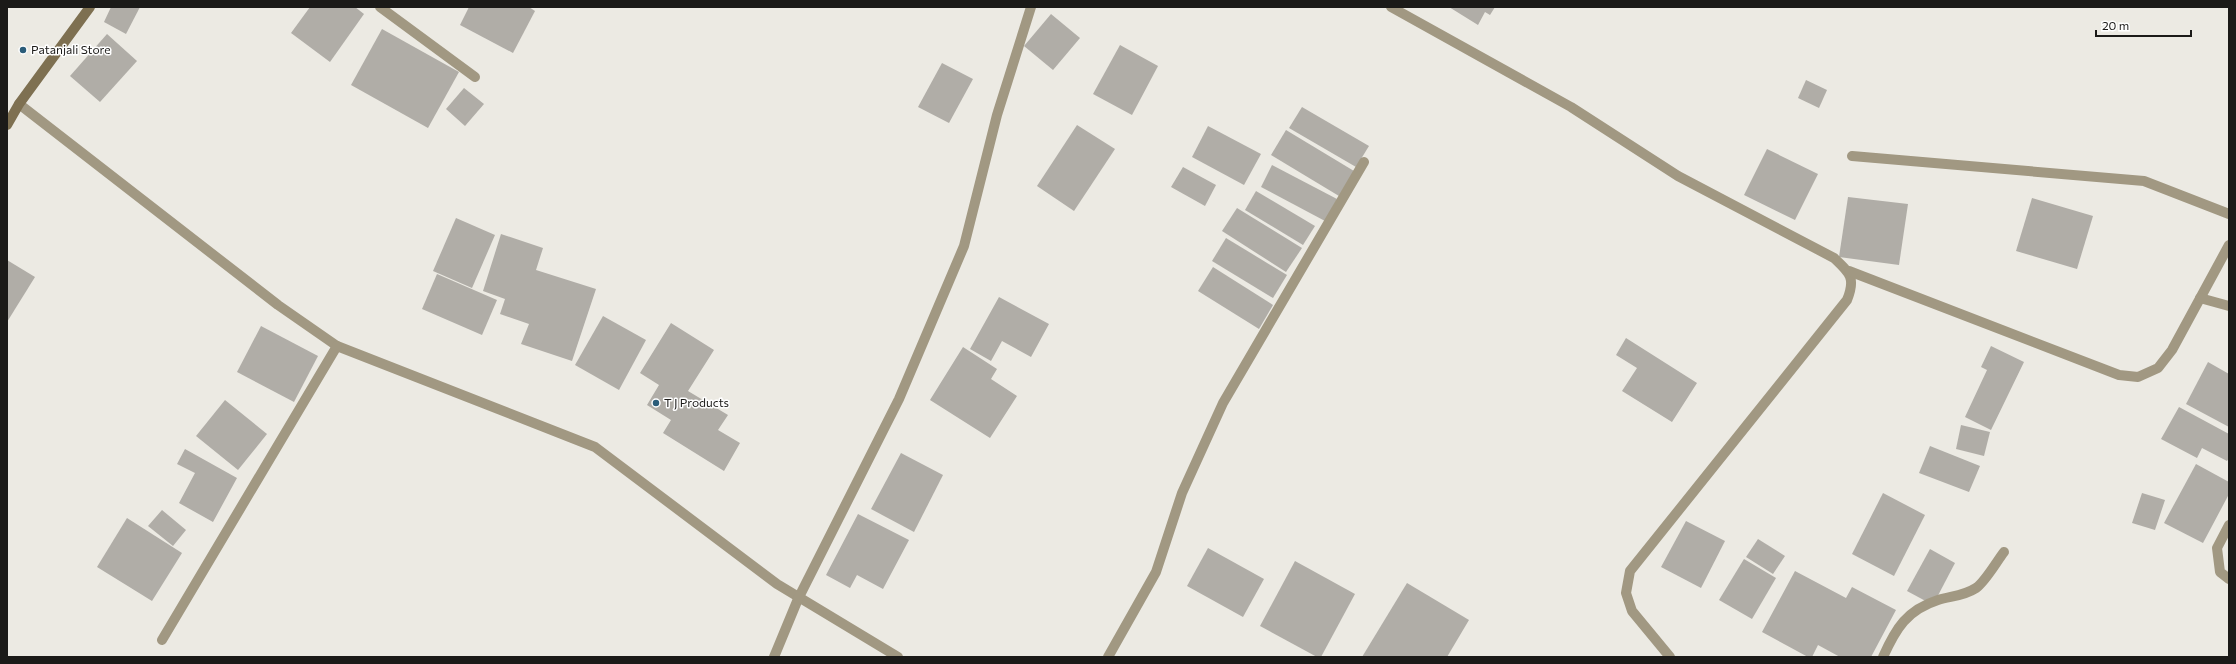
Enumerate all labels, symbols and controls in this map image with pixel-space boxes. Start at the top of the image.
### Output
scale bar [2096,12,2191,38]
text: 20 m [2102,18,2129,32]
place label: Patanjali Store [31,42,110,56]
marker: Patanjali Store [18,45,28,55]
place label: T J Products [664,395,729,410]
marker: T J Products [651,398,661,408]

